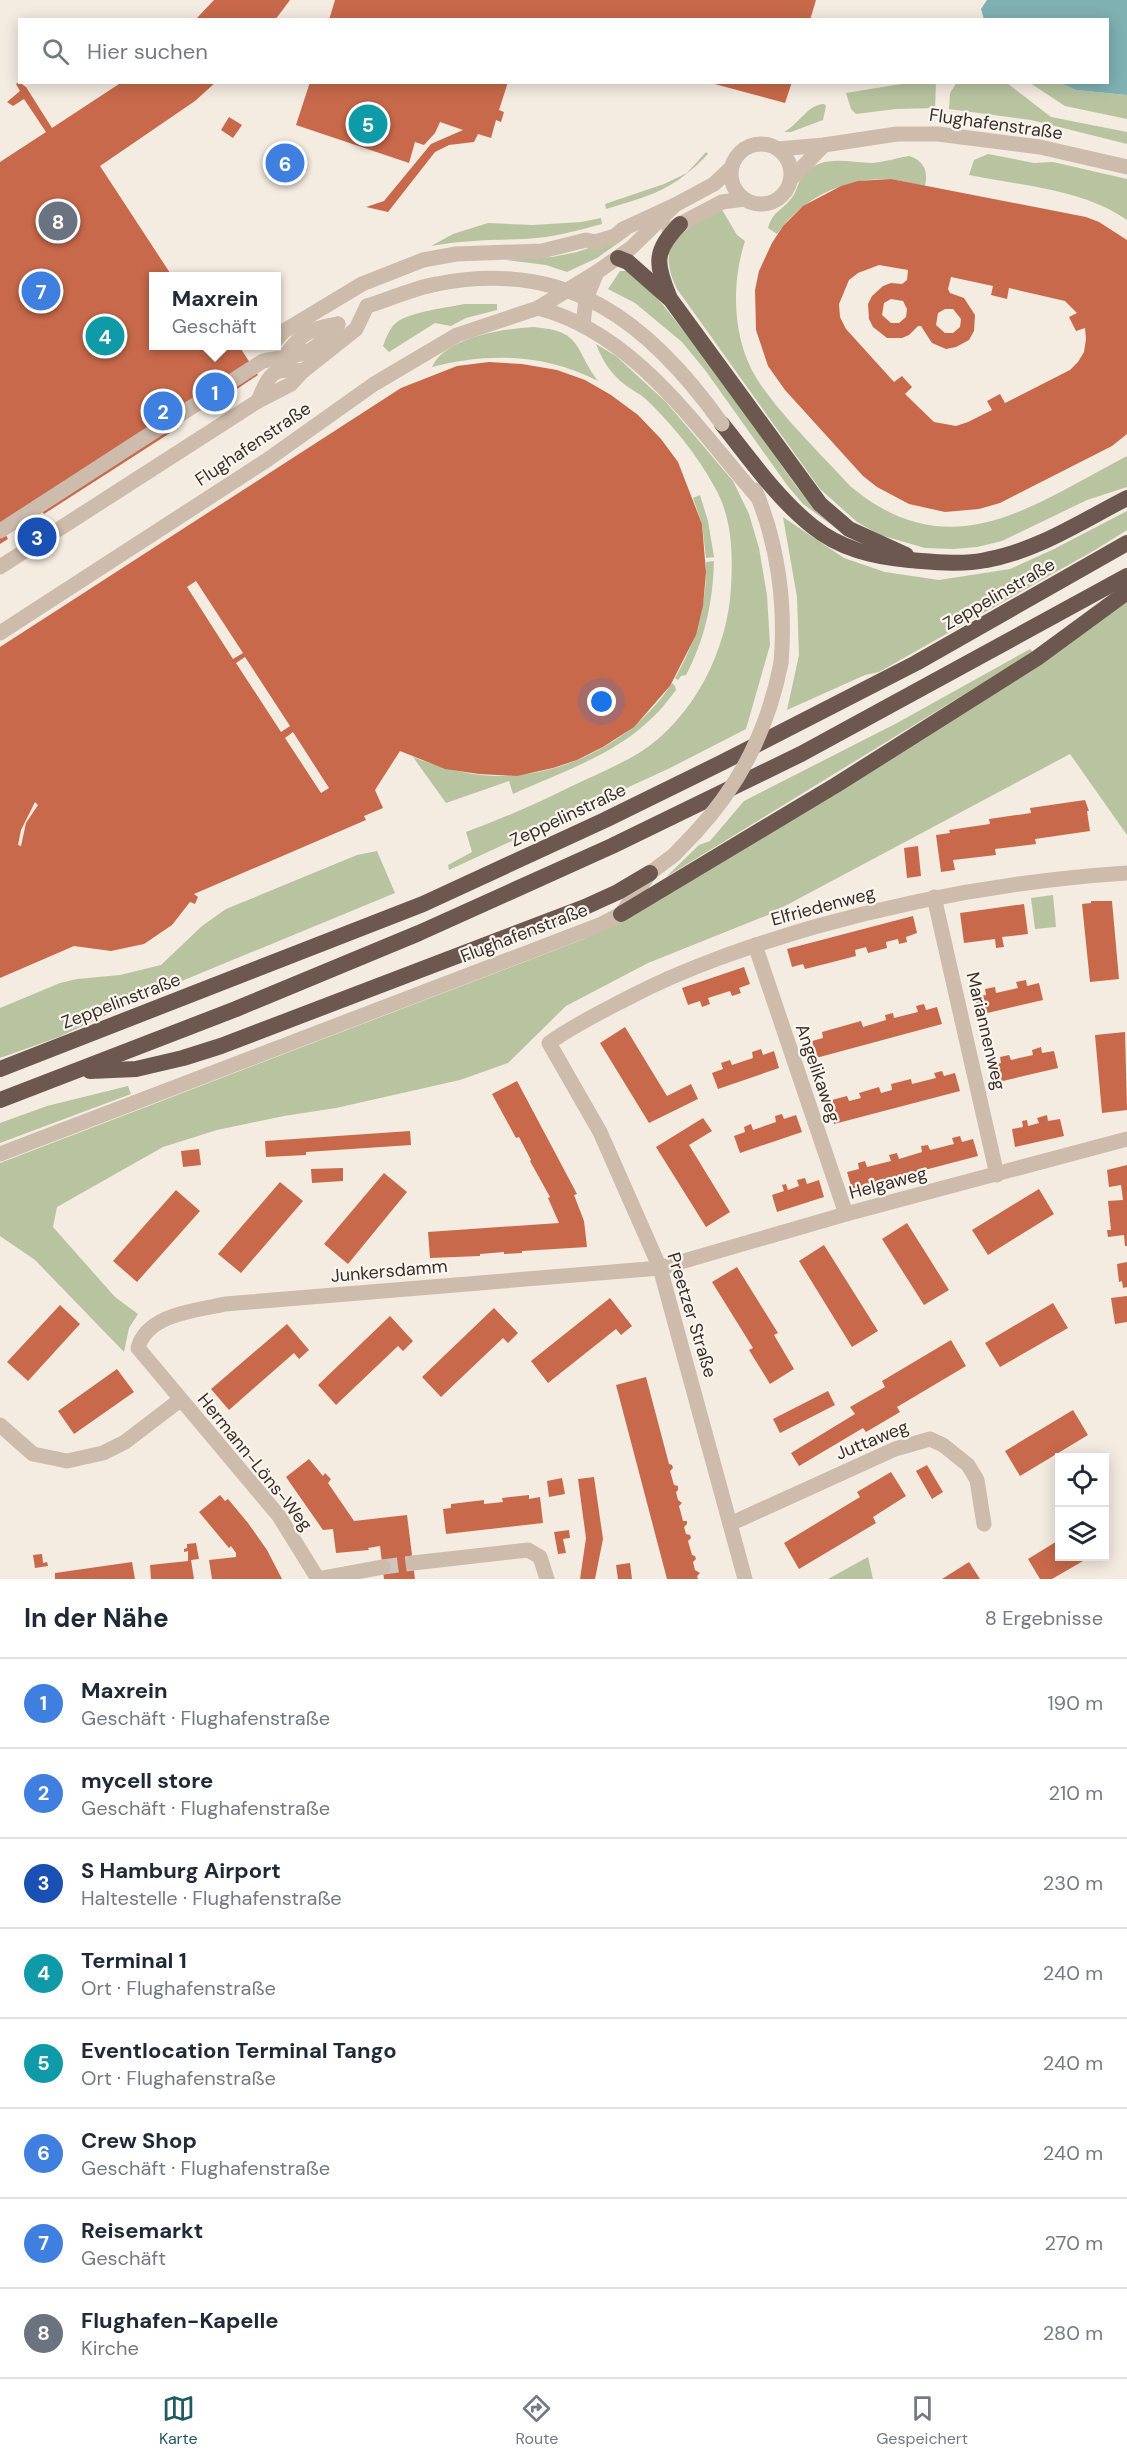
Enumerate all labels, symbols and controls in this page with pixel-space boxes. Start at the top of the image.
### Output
search box [18,18,1109,84]
icon: search [39,35,72,68]
text: Hier suchen [87,37,208,66]
pin: 5 [348,102,388,146]
street label: Flughafenstraße [928,103,1064,145]
pin: 6 [266,140,304,186]
pin: 8 [38,198,78,244]
pin: 7 [22,268,60,314]
popup [149,272,281,350]
text: Maxrein [172,284,258,313]
text: Geschäft [172,313,257,339]
pin: 4 [86,314,124,358]
pin: 1 [196,370,234,414]
pin: 2 [144,388,182,434]
street label: Flughafenstraße [191,396,315,492]
pin: 3 [18,514,57,560]
street label: Zeppelinstraße [939,552,1059,636]
your location [587,687,616,716]
street label: Zeppelinstraße [506,778,630,852]
street label: Elfriedenweg [768,881,878,931]
street label: Flughafenstraße [457,898,591,968]
street label: Zeppelinstraße [58,967,184,1035]
street label: Mariannenweg [961,970,1011,1092]
street label: Angelikaweg [790,1021,846,1125]
street label: Helgaweg [846,1161,930,1205]
street label: Preetzer Straße [662,1249,722,1381]
street label: Junkersdamm [330,1254,448,1288]
street label: Hermann-Löns-Weg [192,1388,318,1536]
street label: Juttaweg [832,1415,912,1465]
map controls [1055,1453,1109,1561]
button: locate [1055,1453,1109,1507]
button: layers [1055,1507,1109,1561]
text: In der Nähe [24,1601,169,1635]
text: 8 Ergebnisse [985,1605,1103,1631]
text: Maxrein [81,1676,168,1705]
text: 1 [40,1690,47,1716]
text: 190 m [1047,1690,1103,1716]
text: Geschäft · Flughafenstraße [81,1705,330,1731]
text: mycell store [81,1766,213,1795]
text: 2 [38,1780,49,1806]
text: 210 m [1048,1780,1103,1806]
text: Geschäft · Flughafenstraße [81,1795,330,1821]
text: S Hamburg Airport [81,1856,281,1885]
text: 3 [37,1870,50,1896]
text: 230 m [1043,1870,1103,1896]
text: Haltestelle · Flughafenstraße [81,1885,342,1911]
text: Terminal 1 [81,1946,187,1975]
text: 4 [37,1960,50,1986]
text: 240 m [1043,1960,1103,1986]
text: Ort · Flughafenstraße [81,1975,276,2001]
text: Eventlocation Terminal Tango [81,2036,397,2065]
text: 5 [37,2050,50,2076]
text: 240 m [1043,2050,1103,2076]
text: Ort · Flughafenstraße [81,2065,276,2091]
text: Crew Shop [81,2126,197,2155]
text: 6 [37,2140,50,2166]
text: 240 m [1043,2140,1103,2166]
text: Geschäft · Flughafenstraße [81,2155,330,2181]
text: Reisemarkt [81,2216,203,2245]
text: 7 [38,2230,49,2256]
text: 270 m [1045,2230,1103,2256]
text: Geschäft [81,2245,166,2271]
text: Flughafen-Kapelle [81,2306,279,2335]
text: 8 [37,2320,50,2346]
text: 280 m [1043,2320,1103,2346]
text: Kirche [81,2335,139,2361]
tab: Karte [159,2392,198,2449]
tab: Route [516,2392,558,2449]
tab: Gespeichert [876,2392,968,2449]

